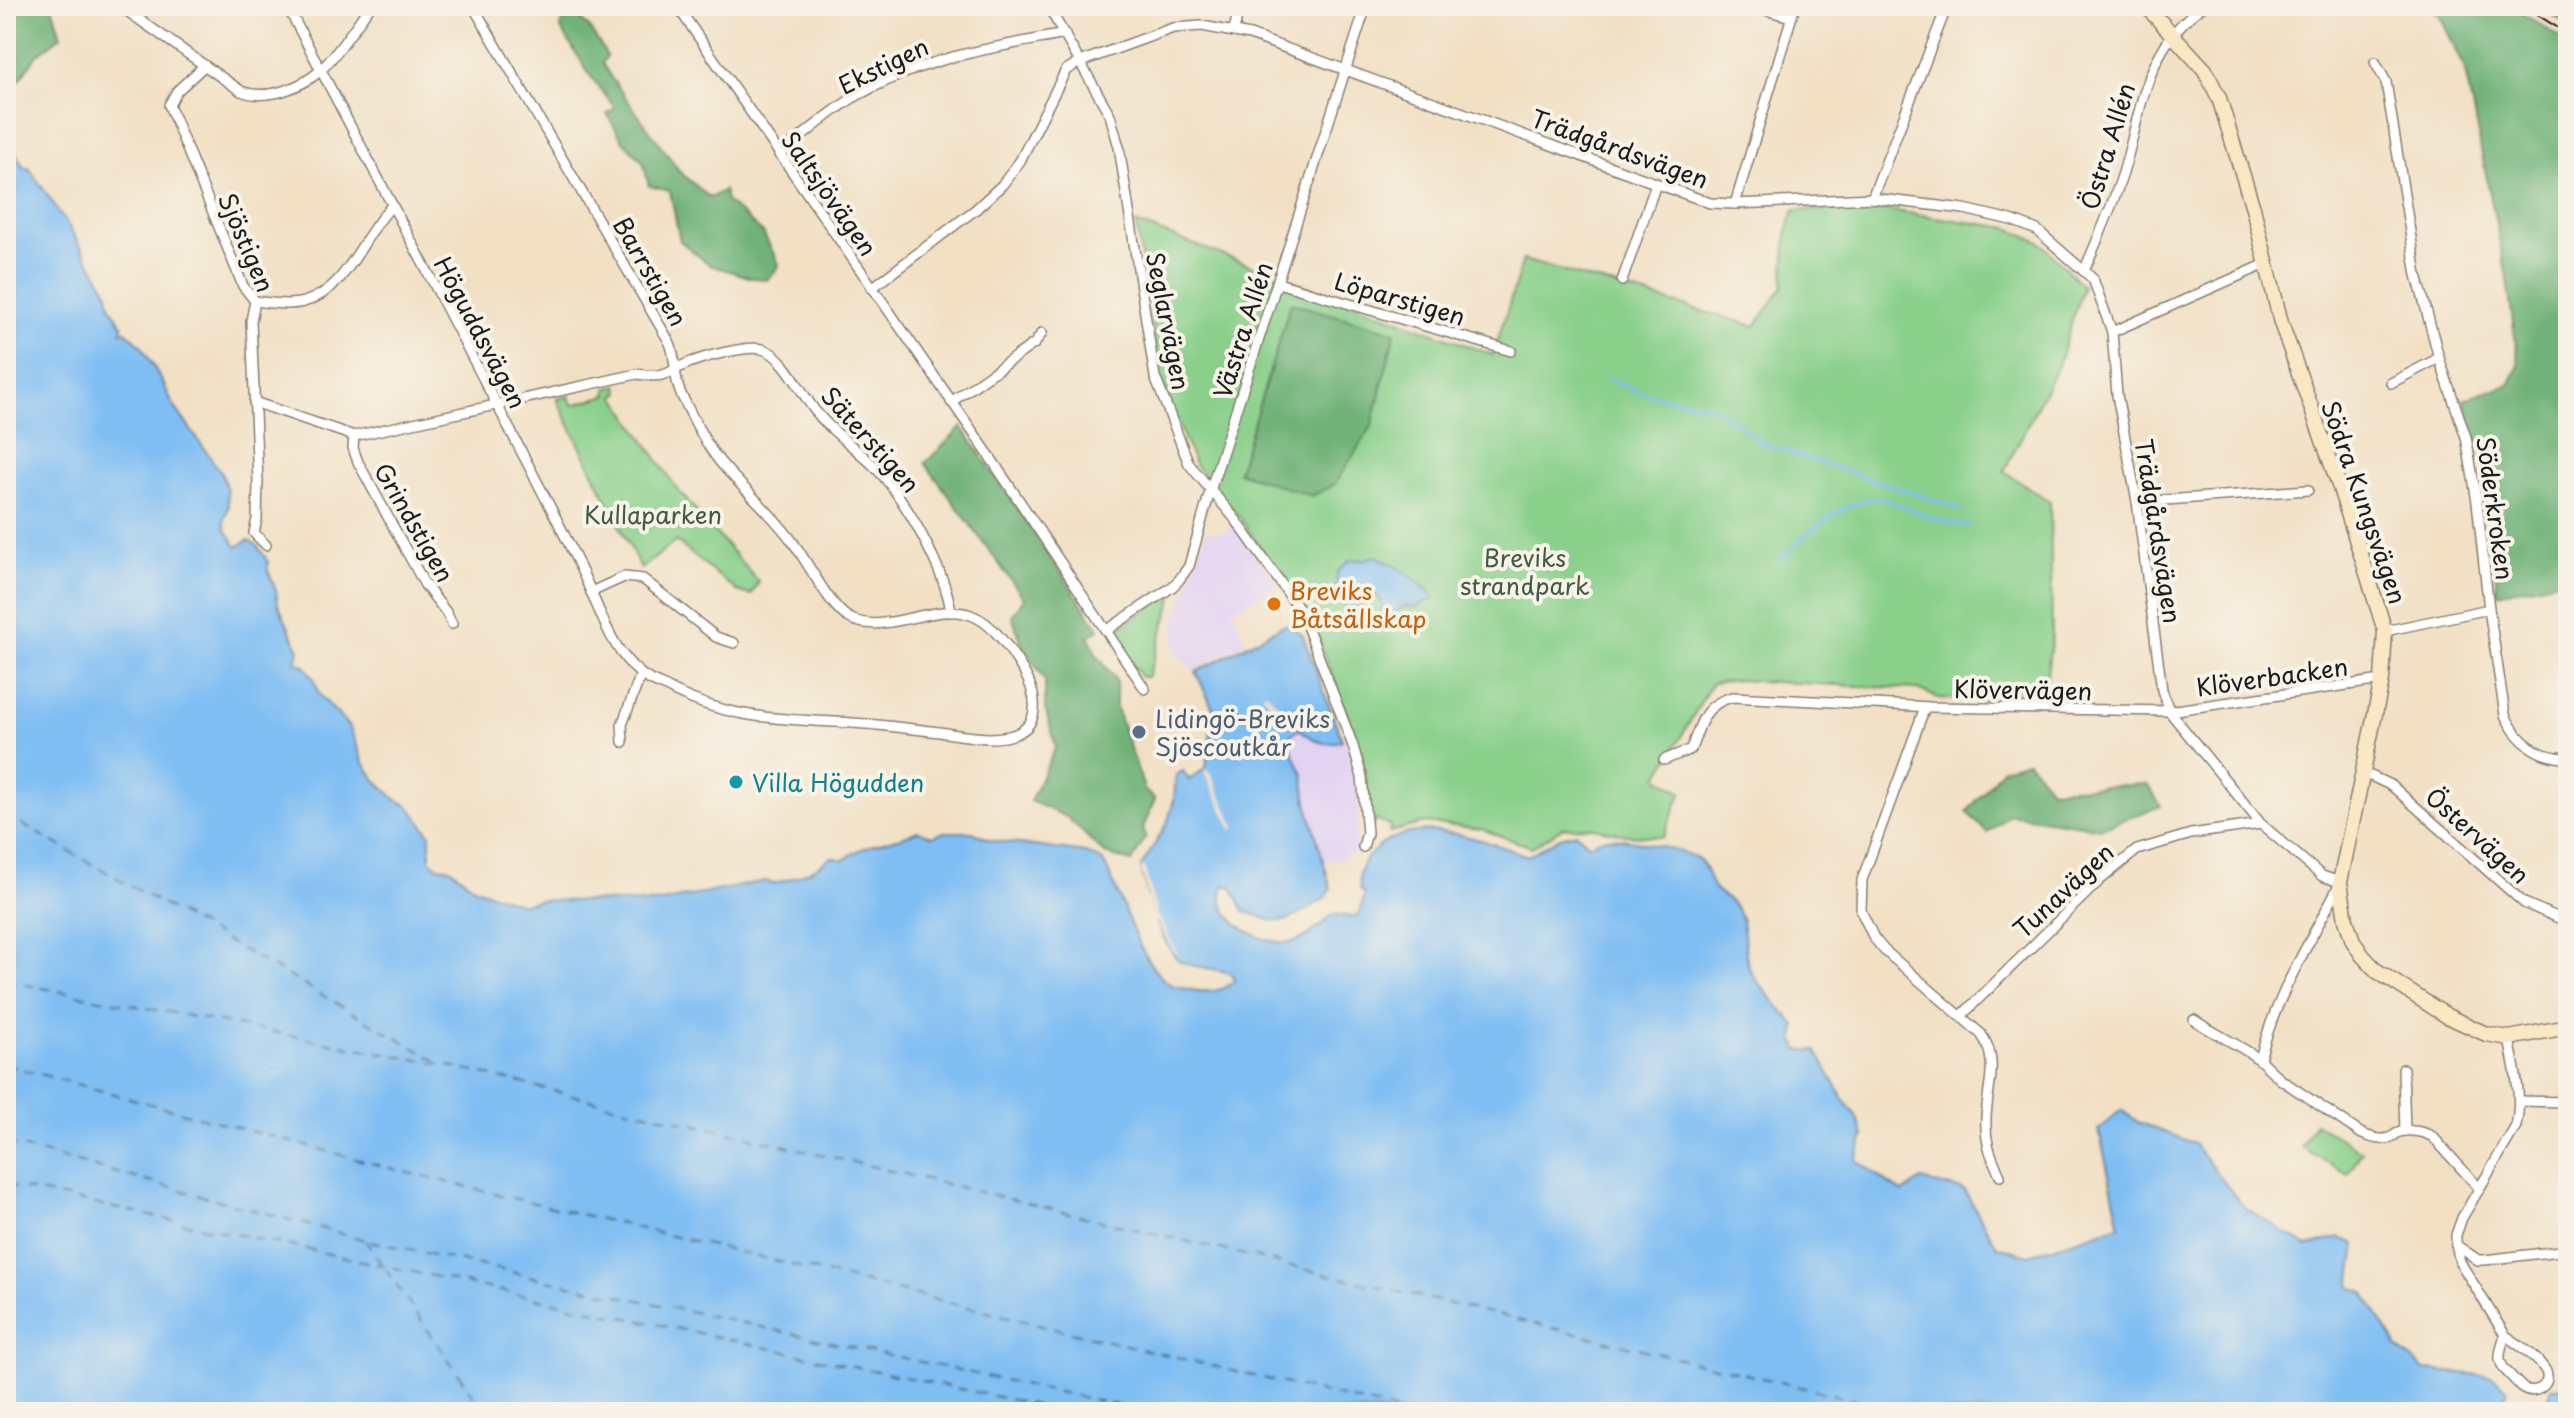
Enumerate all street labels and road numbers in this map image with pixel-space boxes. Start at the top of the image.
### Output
street label: Ekstigen [832,28,934,102]
street label: Östra Allén [2071,78,2143,214]
street label: Trädgårdsvägen [1526,99,1714,197]
street label: Saltsjövägen [774,123,886,263]
street label: Sjöstigen [210,187,284,297]
street label: Barrstigen [605,209,697,333]
street label: Seglarvägen [1138,249,1200,393]
street label: Höguddsvägen [426,250,536,414]
street label: Västra Allén [1203,257,1281,403]
street label: Löparstigen [1331,262,1469,334]
street label: Säterstigen [813,378,929,500]
street label: Södra Kungsvägen [2313,395,2417,609]
street label: Söderkroken [2468,434,2524,582]
street label: Trädgårdsvägen [2127,436,2191,626]
street label: Grindstigen [366,455,464,589]
street label: Klöverbacken [2194,648,2350,704]
street label: Klövervägen [1954,670,2092,708]
street label: Östervägen [2418,778,2538,892]
street label: Tunavägen [2005,834,2121,946]

